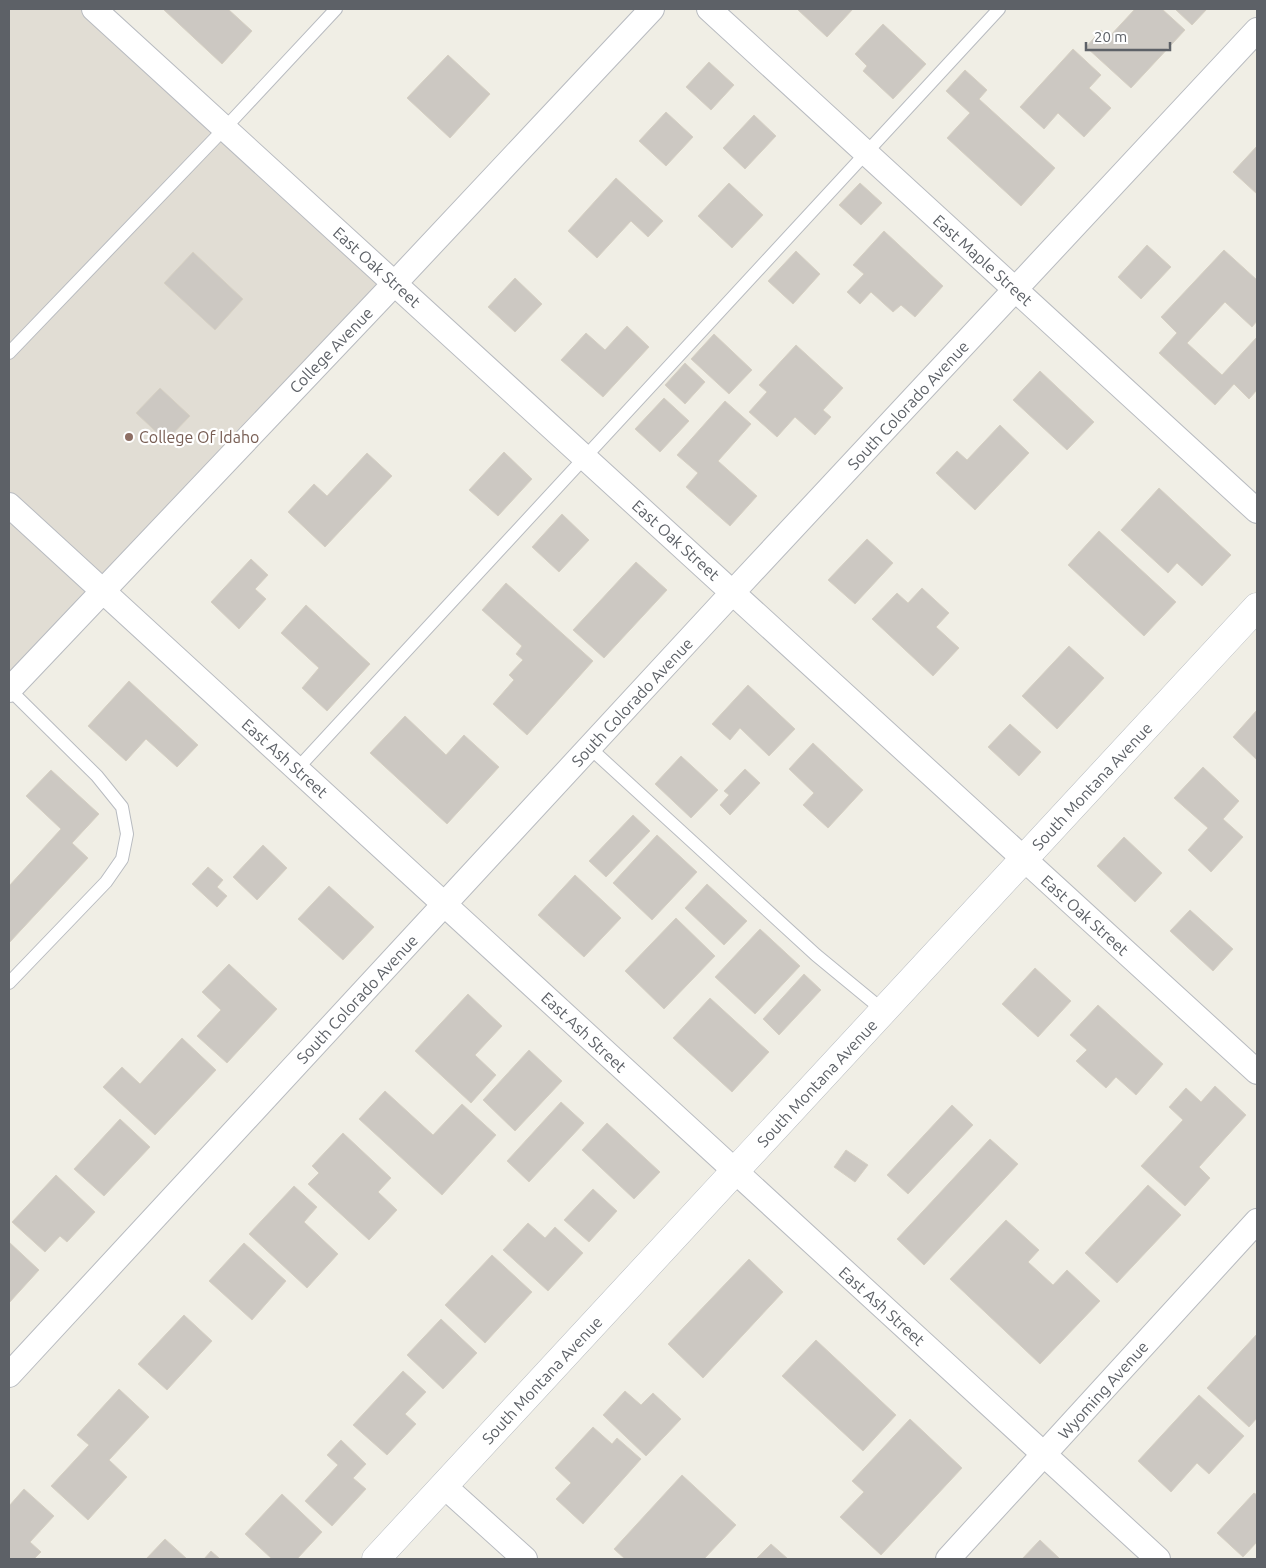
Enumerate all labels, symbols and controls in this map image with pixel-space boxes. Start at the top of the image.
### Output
scale bar [1086,20,1170,52]
text: 20 m [1094,28,1127,45]
street label: East Maple Street [930,211,1037,310]
street label: East Oak Street [330,223,425,311]
street label: College Avenue [286,303,376,397]
street label: South Colorado Avenue [844,337,972,473]
place label: College Of Idaho [139,428,259,446]
marker: College Of Idaho [123,431,135,443]
street label: East Oak Street [629,496,724,584]
street label: South Colorado Avenue [568,634,696,770]
street label: East Ash Street [238,715,332,802]
street label: South Montana Avenue [1028,719,1156,853]
street label: East Oak Street [1038,871,1133,959]
street label: South Colorado Avenue [293,931,421,1067]
street label: East Ash Street [538,988,631,1076]
street label: South Montana Avenue [753,1016,881,1150]
street label: East Ash Street [835,1263,929,1350]
street label: South Montana Avenue [478,1313,606,1447]
street label: Wyoming Avenue [1054,1337,1152,1443]

